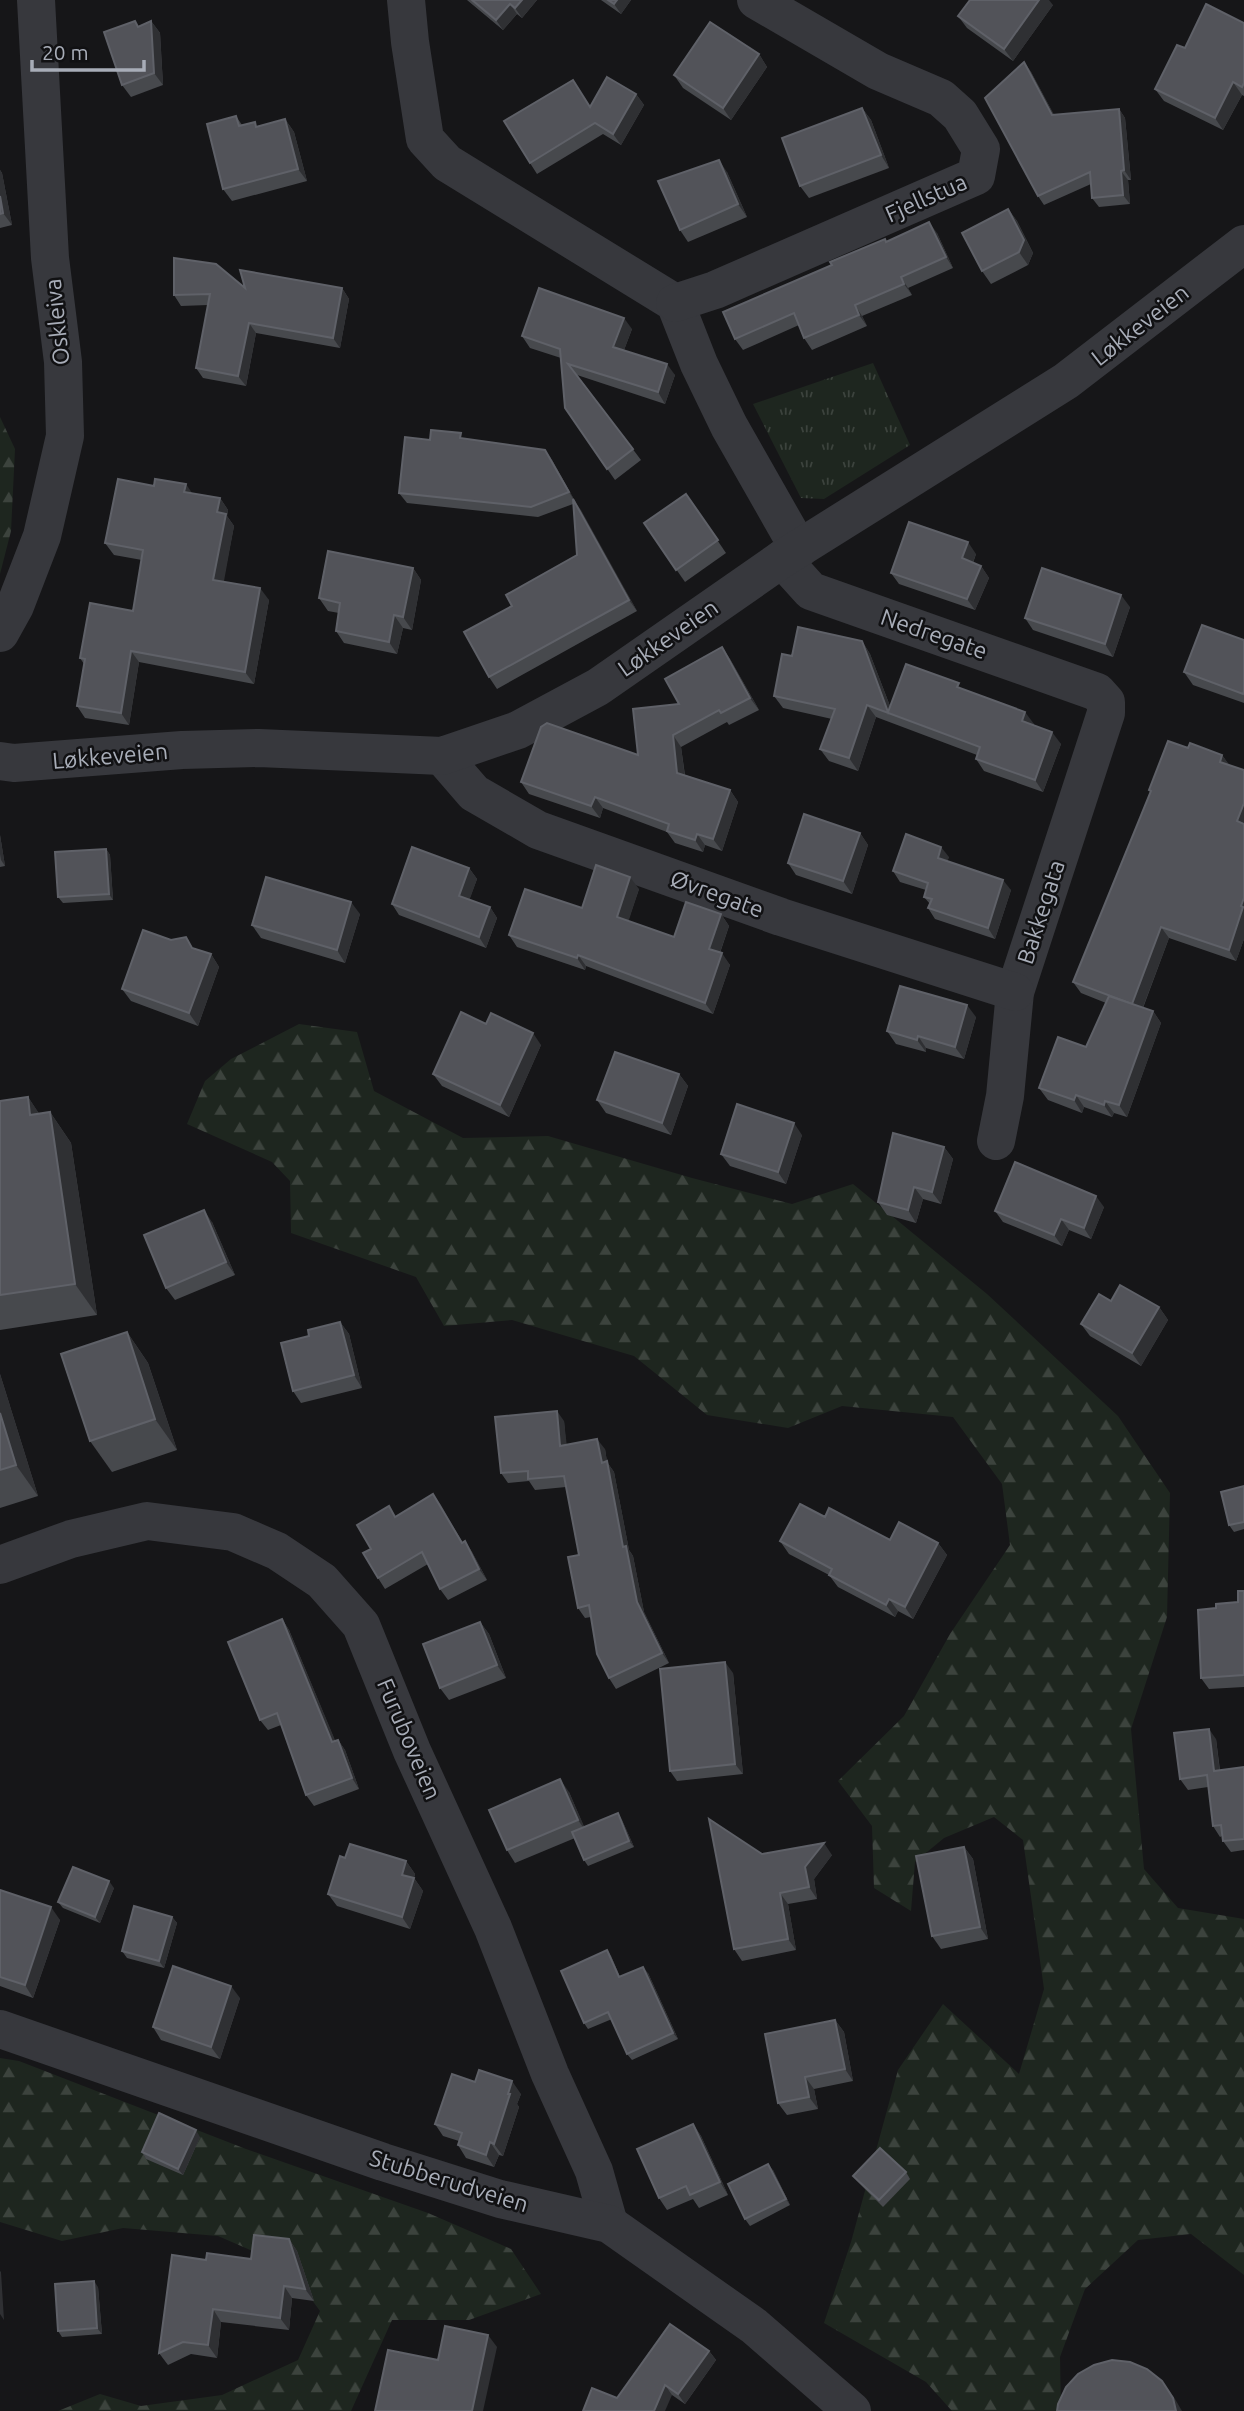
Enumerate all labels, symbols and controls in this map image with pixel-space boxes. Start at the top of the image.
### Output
scale bar [32,28,144,72]
text: 20 m [42,40,89,64]
street label: Fjellstua [881,169,970,227]
street label: Oskleiva [40,278,73,366]
street label: Løkkeveien [1086,279,1193,370]
street label: Løkkeveien [613,594,722,681]
street label: Nedregate [878,604,991,663]
street label: Løkkeveien [51,738,169,773]
street label: Bakkegata [1012,857,1069,967]
street label: Øvregate [667,865,767,922]
street label: Furuboveien [373,1675,446,1803]
street label: Stubberudveien [367,2145,531,2217]

